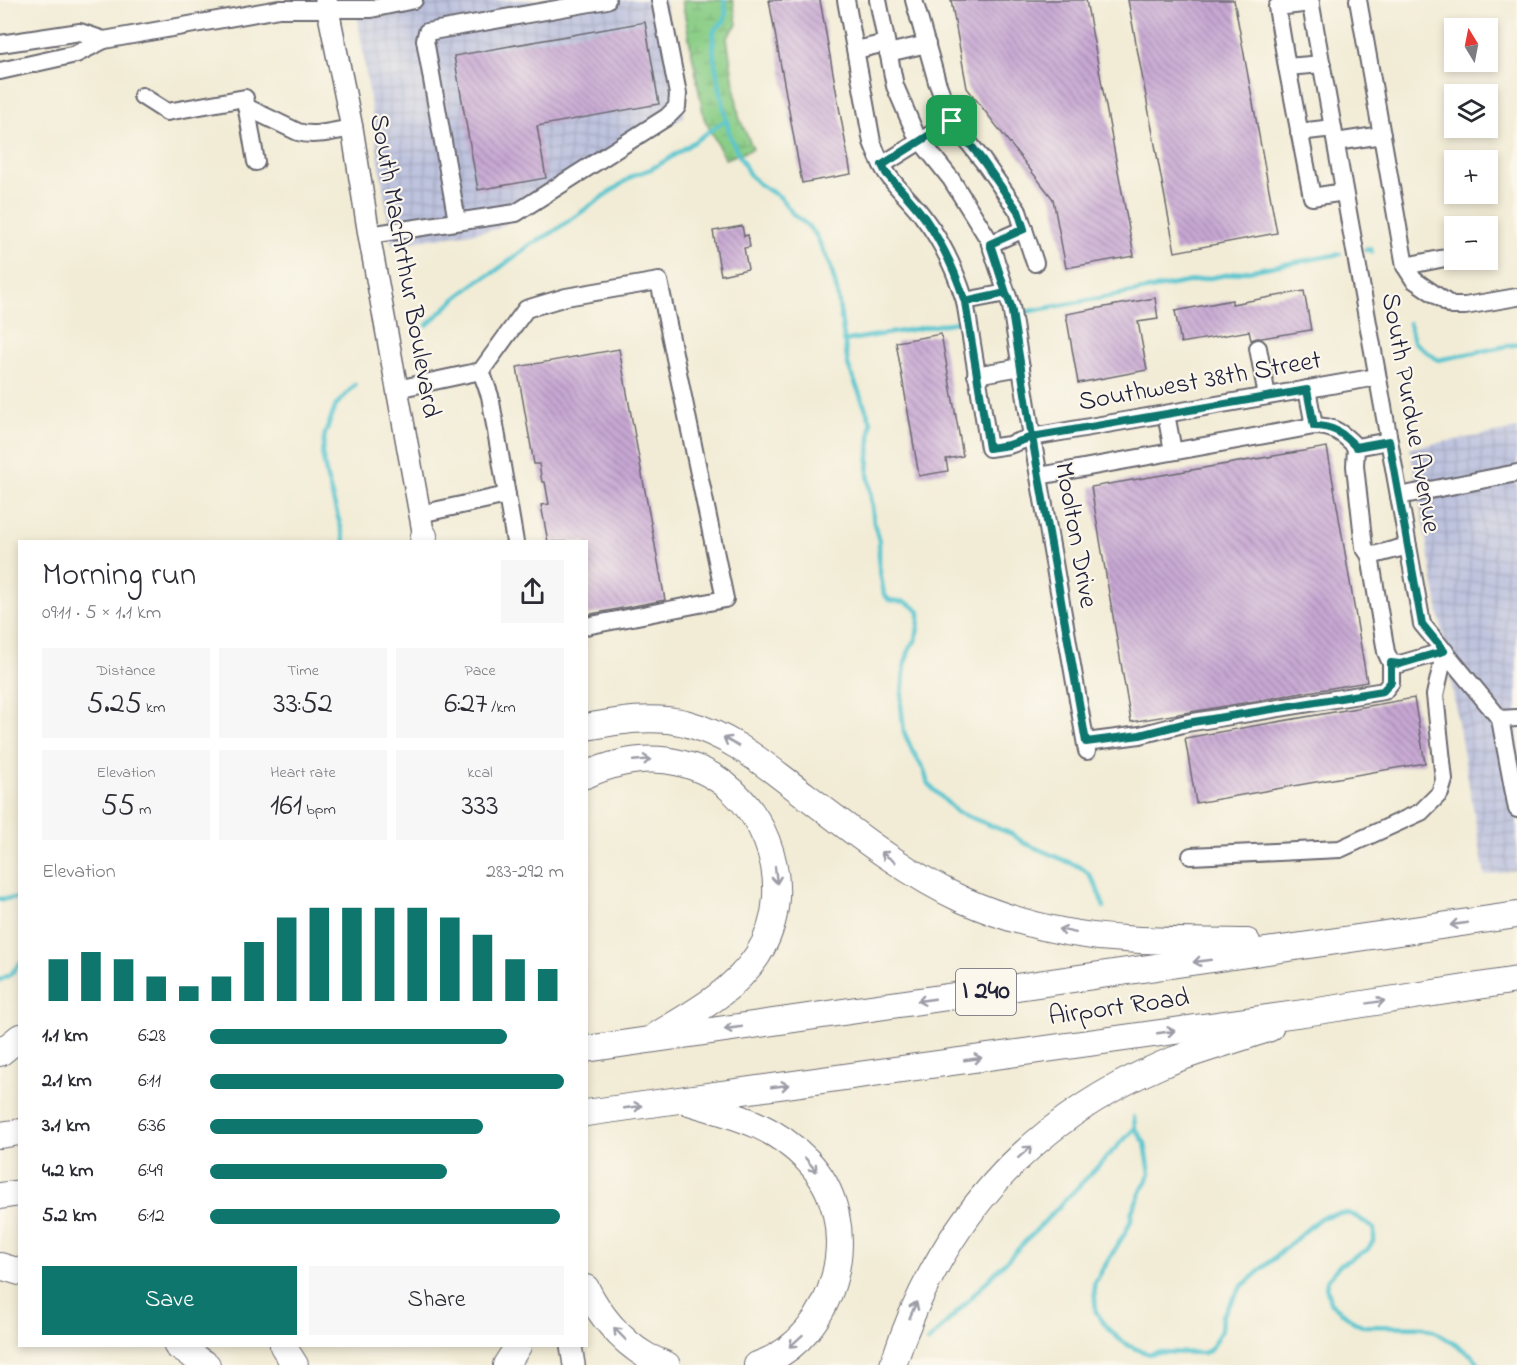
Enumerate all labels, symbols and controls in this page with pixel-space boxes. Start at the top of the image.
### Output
north arrow [1444,18,1498,72]
map controls [1444,18,1498,270]
button: layers [1444,84,1498,138]
pin [926,95,977,146]
icon: arrive [935,104,968,137]
street label: South MacArthur Boulevard [358,111,450,421]
button: + [1444,150,1498,204]
button: − [1444,216,1498,270]
street label: South Purdue Avenue [1370,290,1450,537]
street label: Southwest 38th Street [1075,341,1325,423]
street label: Moolton Drive [1043,459,1107,612]
text: Morning run [42,552,196,600]
button: share [501,560,564,623]
text: 09:11 · 5 × 1.1 km [42,599,161,628]
text: Distance [97,659,155,683]
text: Time [287,659,319,683]
text: Pace [464,659,496,683]
text: 5.25 [87,683,142,727]
text: 33:52 [273,683,333,727]
text: 6:27 [444,683,487,727]
text: km [142,696,165,720]
text: /km [487,696,516,720]
one-way arrow [723,736,740,748]
one-way arrow [632,754,652,765]
text: Elevation [97,761,155,785]
text: Heart rate [270,761,336,785]
text: kcal [467,761,493,785]
text: 55 [101,785,135,829]
text: 161 [270,785,302,829]
text: 333 [461,785,499,829]
text: m [135,798,151,822]
text: bpm [302,798,336,822]
one-way arrow [881,851,897,863]
text: Elevation [42,858,116,887]
text: 283–292 m [486,858,564,887]
one-way arrow [770,865,781,885]
one-way arrow [1450,918,1469,929]
one-way arrow [1058,925,1077,937]
one-way arrow [1193,955,1213,966]
road number: I 240 [956,969,1016,1015]
street label: Airport Road [1046,979,1192,1037]
one-way arrow [917,995,936,1006]
one-way arrow [1365,996,1385,1007]
text: 1.1 km [42,1022,88,1051]
text: 6:28 [138,1022,166,1051]
one-way arrow [724,1023,743,1034]
one-way arrow [1156,1026,1176,1037]
one-way arrow [963,1053,982,1064]
text: 2.1 km [42,1067,92,1096]
text: 6:11 [138,1067,161,1096]
one-way arrow [769,1080,789,1091]
one-way arrow [623,1101,643,1112]
text: 3.1 km [42,1112,90,1141]
text: 6:36 [138,1112,166,1141]
one-way arrow [1017,1145,1032,1159]
text: 4.2 km [42,1157,94,1186]
text: 6:49 [138,1157,163,1186]
one-way arrow [804,1157,817,1173]
text: 5.2 km [42,1202,97,1231]
text: 6:12 [138,1202,165,1231]
button: Save [42,1266,297,1335]
button: Share [309,1266,564,1335]
one-way arrow [908,1302,920,1320]
one-way arrow [612,1326,627,1341]
one-way arrow [789,1334,804,1348]

